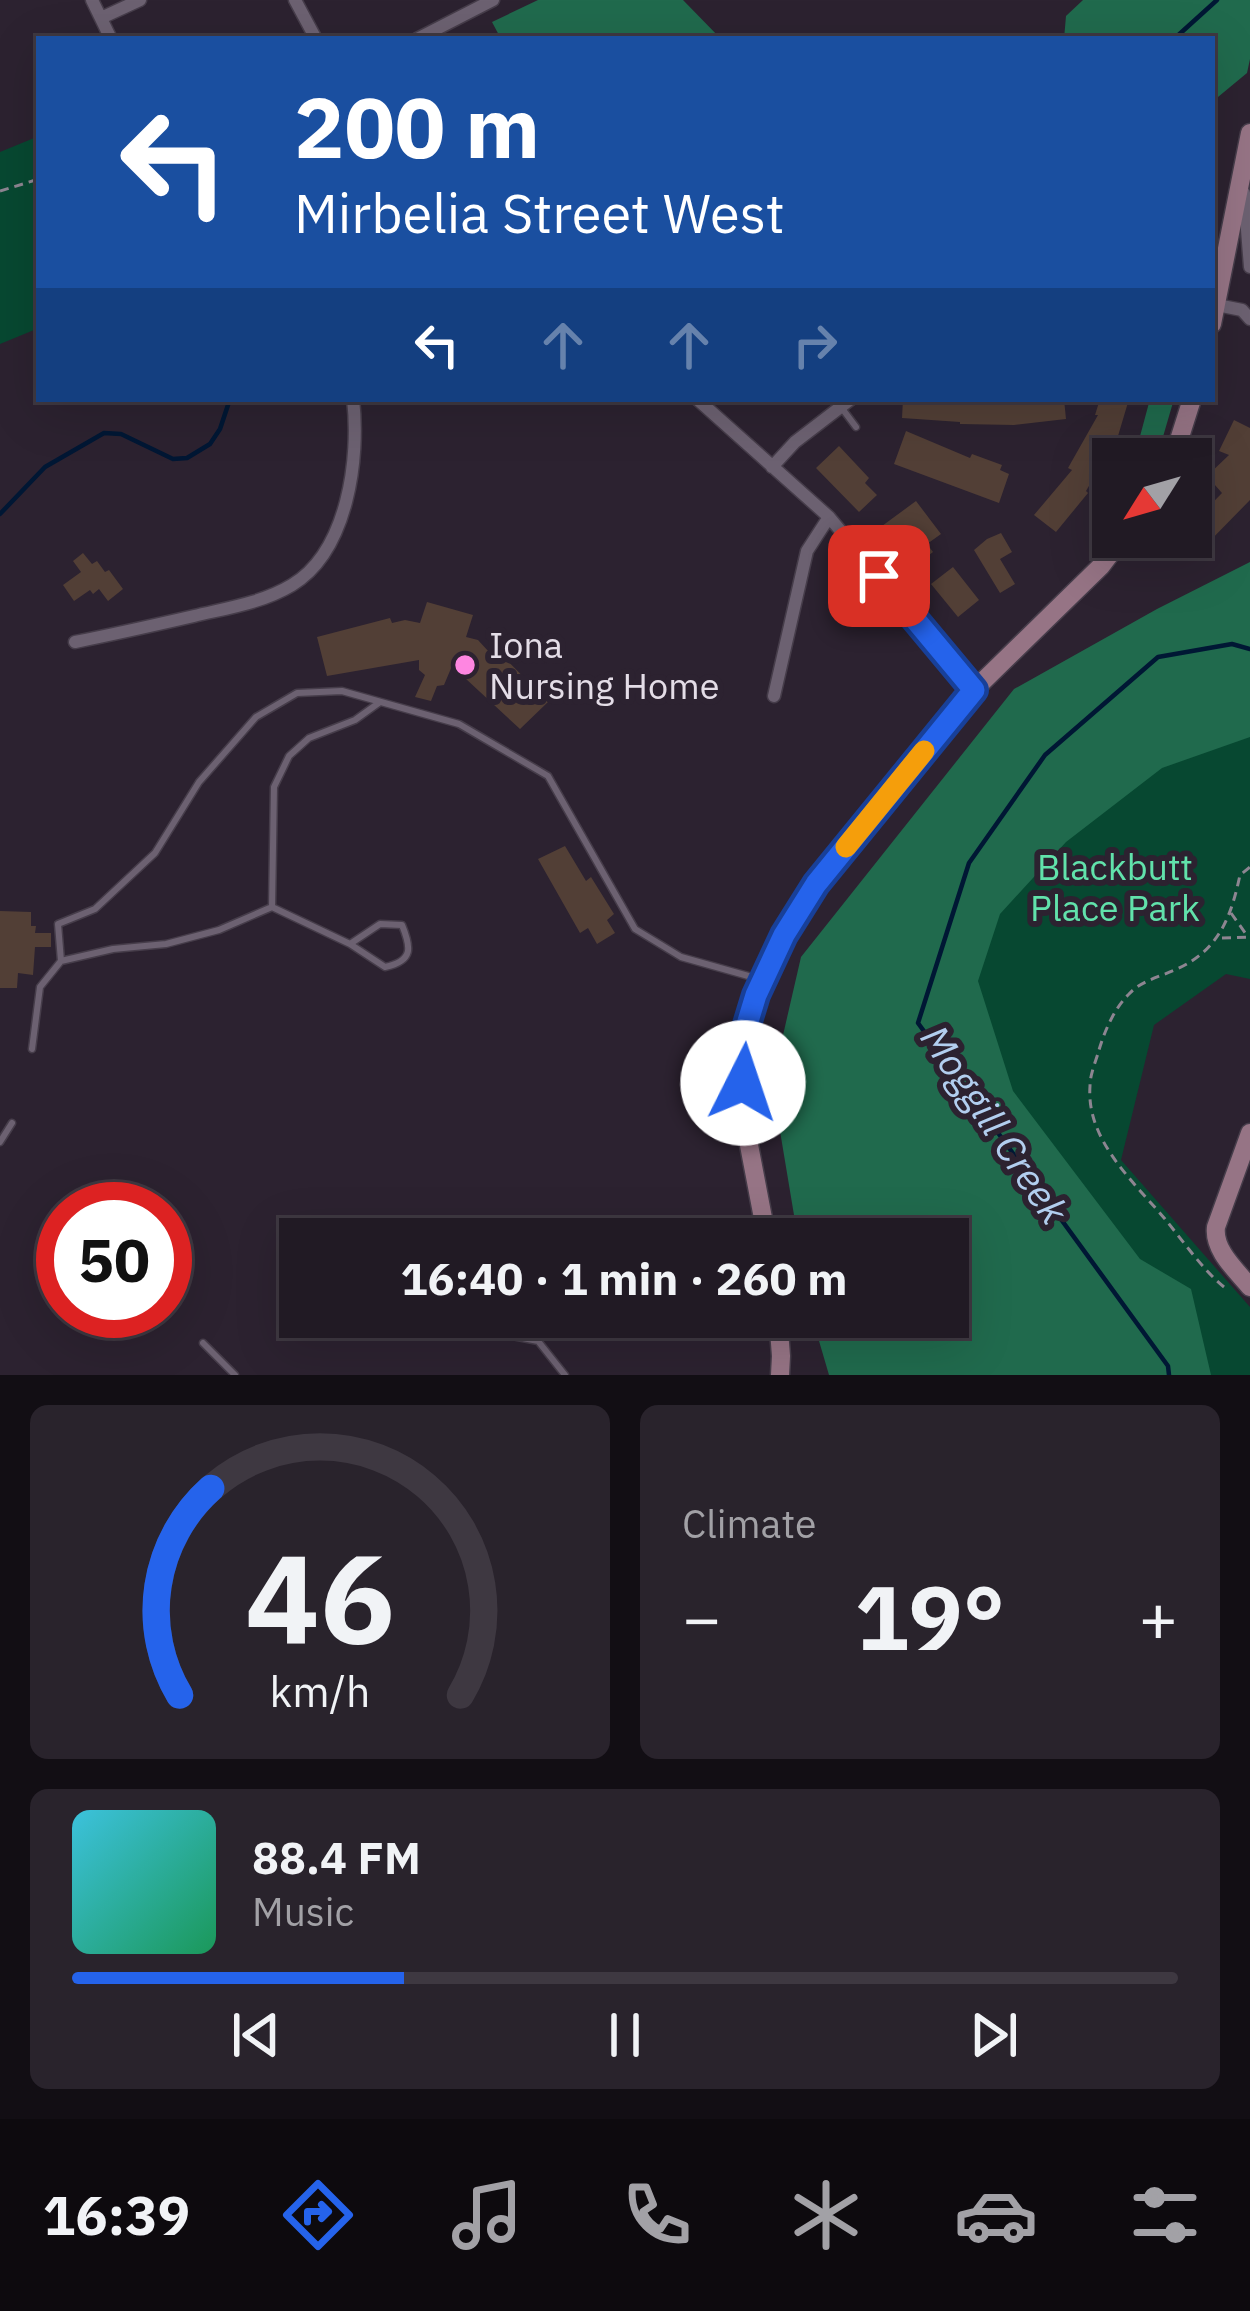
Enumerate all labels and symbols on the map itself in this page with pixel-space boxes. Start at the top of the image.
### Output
north arrow [1092,438,1212,558]
pin [828,525,930,627]
place label: Iona Nursing Home [489,621,719,709]
marker: Iona Nursing Home [452,652,478,678]
park label: Blackbutt Place Park [1030,843,1200,931]
water label: Moggill Creek [910,1015,1081,1234]
position arrow [680,1020,806,1146]
speed limit sign: 50 [36,1182,192,1338]

